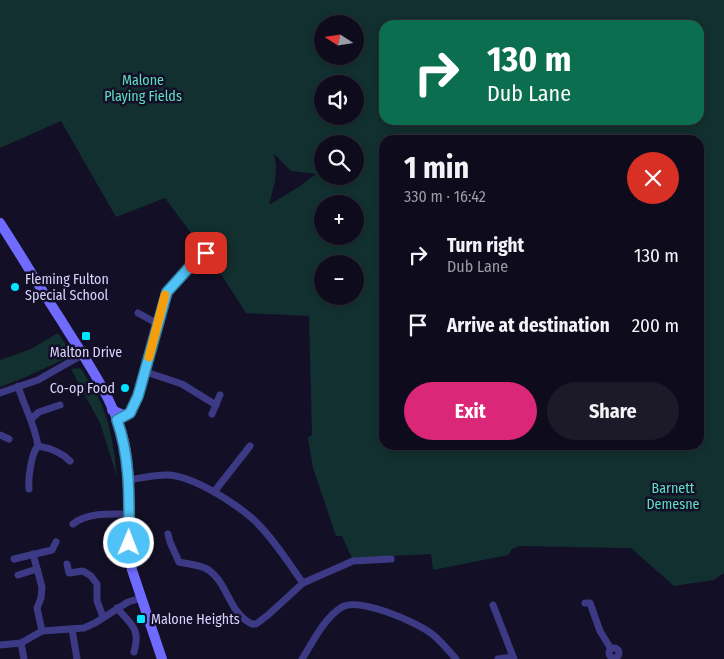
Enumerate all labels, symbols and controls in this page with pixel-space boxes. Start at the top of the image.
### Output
north arrow [314,15,364,65]
map controls [314,15,364,305]
text: 130 m [487,38,571,80]
icon: right [404,40,469,105]
park label: Malone Playing Fields [104,72,182,105]
button: sound [314,75,364,125]
text: Dub Lane [487,80,571,107]
button: search [314,135,364,185]
text: 1 min [404,150,469,186]
button: close [627,152,679,204]
text: 330 m · 16:42 [404,187,486,206]
button: + [314,195,364,245]
pin [185,232,227,274]
text: Turn right [447,234,524,257]
icon: arrive [192,239,220,267]
icon: right [404,241,432,269]
text: 130 m [634,244,679,267]
button: − [314,255,364,305]
text: Dub Lane [447,257,508,276]
place label: Fleming Fulton Special School [25,271,109,304]
marker: Fleming Fulton Special School [9,281,21,293]
icon: arrive [404,311,432,339]
text: Arrive at destination [447,314,610,337]
text: 200 m [632,314,679,337]
marker: Malton Drive [80,330,92,342]
place label: Malton Drive [50,344,122,361]
place label: Co-op Food [50,380,115,397]
marker: Co-op Food [119,382,131,394]
button: Exit [404,382,537,440]
button: Share [547,382,679,440]
park label: Barnett Demesne [646,480,700,513]
position arrow [102,516,154,568]
place label: Malone Heights [151,611,240,628]
marker: Malone Heights [135,613,147,625]

